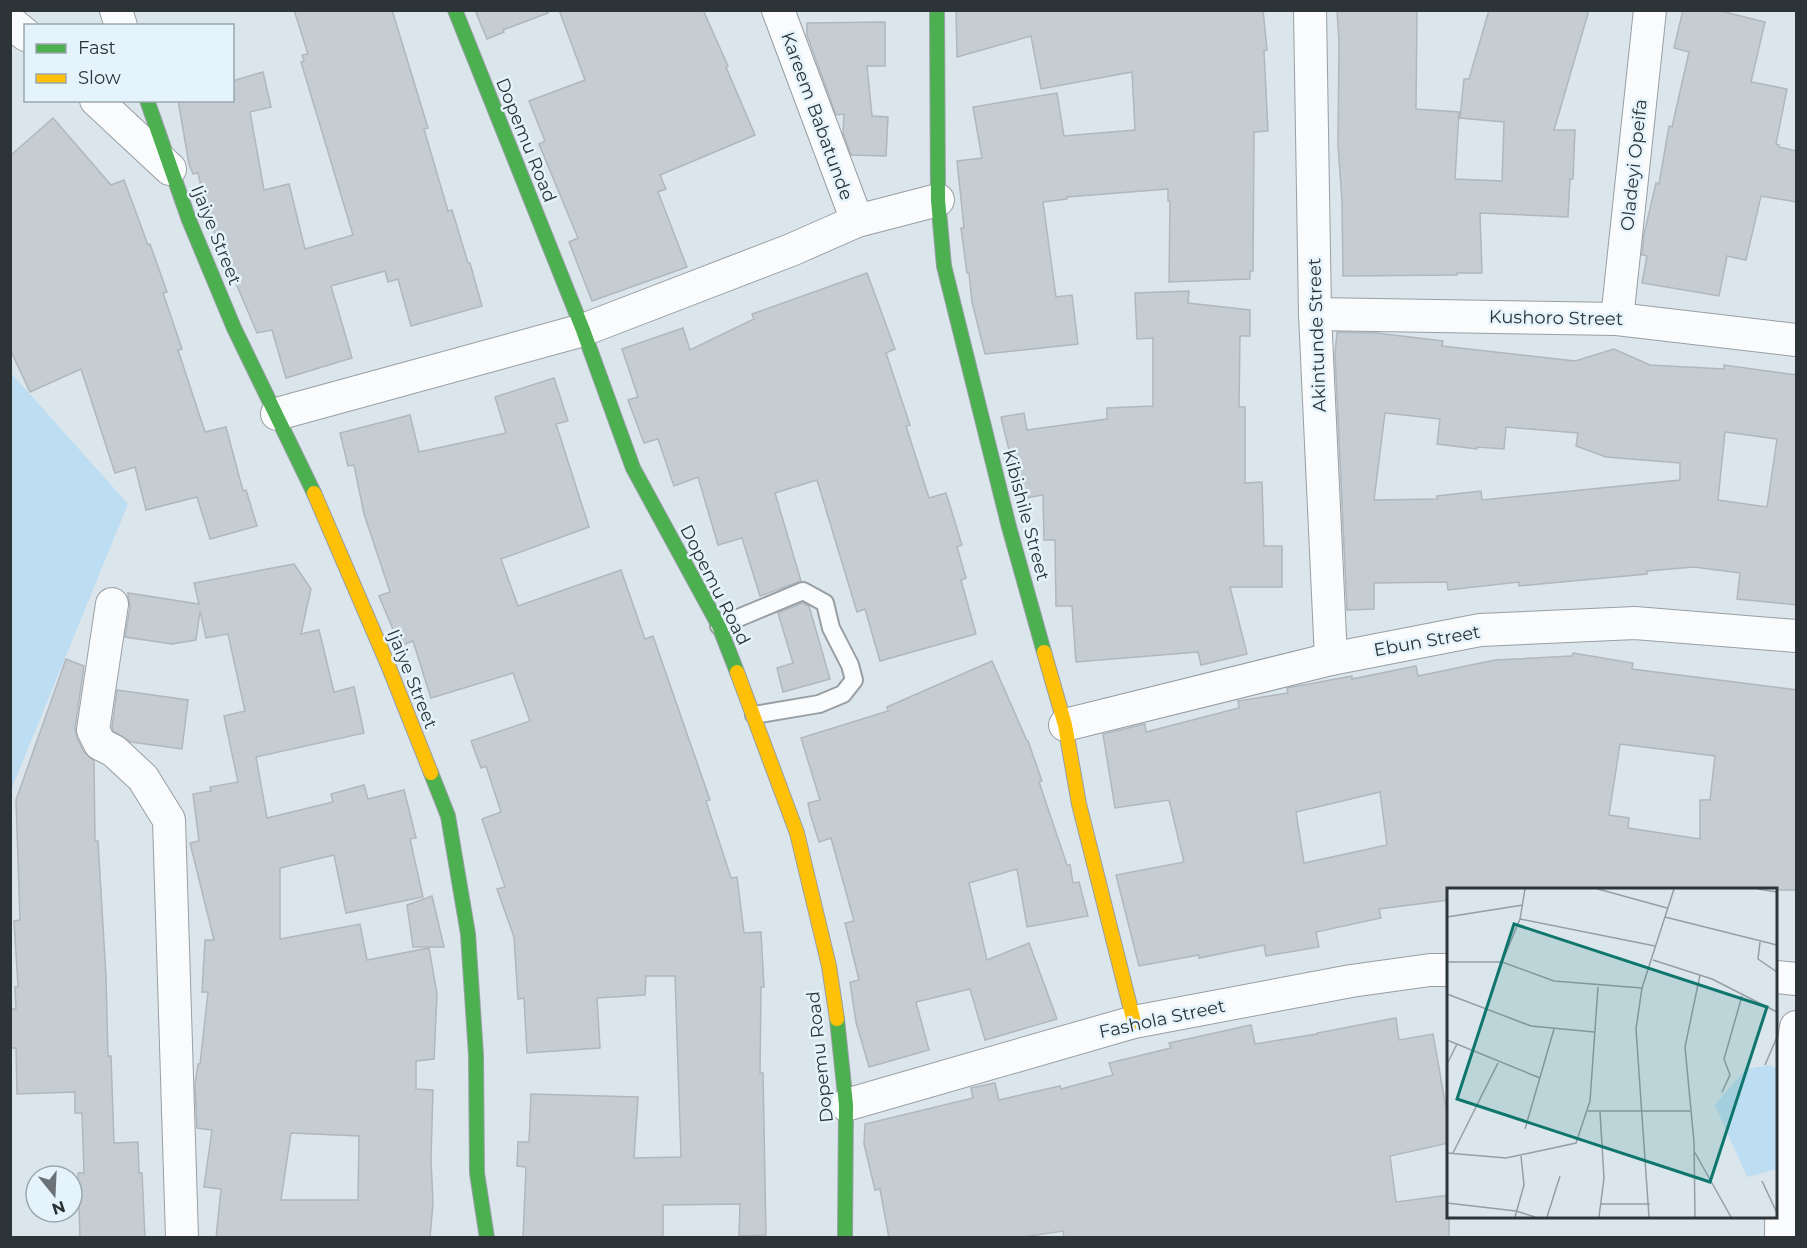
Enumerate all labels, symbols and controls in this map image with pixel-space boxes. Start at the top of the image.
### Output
legend [24,24,234,102]
street label: Kareem Babatunde [776,29,858,203]
text: Fast [78,37,116,59]
text: Slow [78,67,121,89]
street label: Dopemu Road [491,75,561,205]
street label: Oladeyi Opeifa [1616,98,1652,232]
street label: Ijaiye Street [186,182,246,288]
street label: Akintunde Street [1303,257,1331,413]
street label: Kushoro Street [1489,306,1623,330]
street label: Kibishile Street [998,447,1054,583]
street label: Dopemu Road [675,521,755,649]
street label: Ebun Street [1372,621,1482,661]
street label: Ijaiye Street [382,626,442,732]
inset map [1447,888,1777,1218]
street label: Dopemu Road [802,990,838,1124]
street label: Fashola Street [1097,995,1227,1043]
north arrow [24,1164,84,1224]
text: N [49,1197,68,1219]

